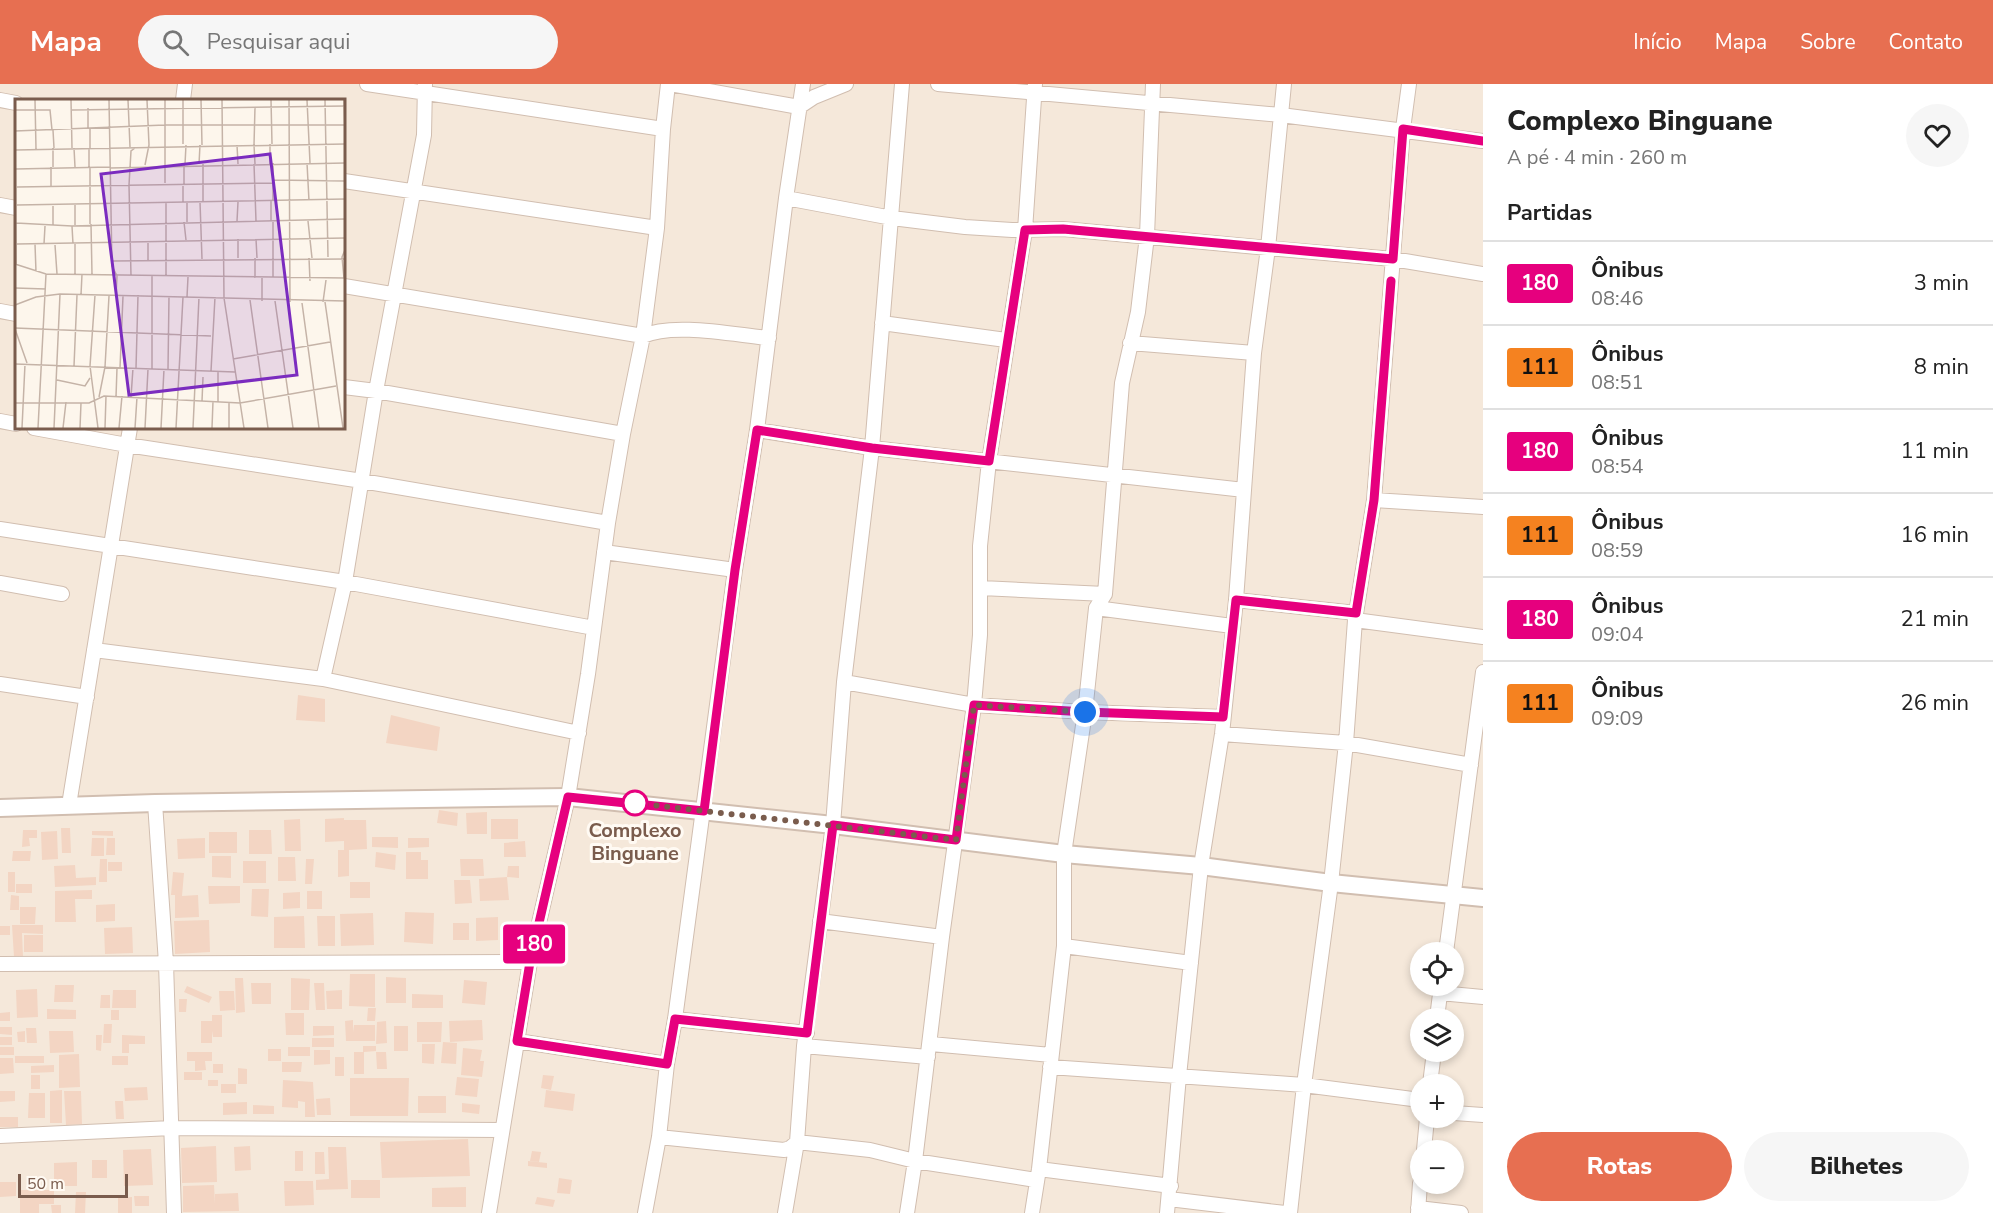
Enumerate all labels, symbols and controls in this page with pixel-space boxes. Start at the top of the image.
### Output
search box [138,15,558,69]
text: Mapa [30,23,102,61]
icon: search [159,26,192,59]
text: Pesquisar aqui [207,27,350,57]
text: Início [1633,28,1682,56]
text: Mapa [1715,28,1767,56]
text: Sobre [1800,28,1856,56]
text: Contato [1889,28,1963,56]
inset map [15,99,345,429]
text: Complexo Binguane [1507,102,1773,140]
button: heart [1906,104,1969,167]
text: A pé · 4 min · 260 m [1507,144,1687,171]
text: Partidas [1507,198,1592,228]
text: Ônibus [1591,255,1663,285]
text: 3 min [1914,268,1969,298]
text: 180 [1521,269,1559,297]
text: 08:46 [1591,285,1644,312]
text: Ônibus [1591,339,1663,369]
text: 8 min [1914,352,1969,382]
text: 111 [1521,353,1559,381]
text: 08:51 [1591,369,1644,396]
text: Ônibus [1591,423,1663,453]
text: 11 min [1901,436,1969,466]
text: 180 [1521,437,1559,465]
text: 08:54 [1591,453,1644,480]
text: Ônibus [1591,507,1663,537]
text: 16 min [1901,520,1969,550]
text: 111 [1521,521,1559,549]
text: 08:59 [1591,537,1644,564]
text: Ônibus [1591,591,1663,621]
text: 21 min [1901,604,1969,634]
text: 180 [1521,605,1559,633]
text: 09:04 [1591,621,1644,648]
text: Ônibus [1591,675,1663,705]
text: 26 min [1901,688,1969,718]
text: 111 [1521,689,1559,717]
your location [1070,697,1100,727]
text: 09:09 [1591,705,1644,732]
marker: Complexo Binguane [622,790,648,816]
place label: Complexo Binguane [588,817,682,867]
line badge: 180 [500,924,568,964]
text: 180 [515,930,553,958]
map controls [1410,942,1464,1194]
button: locate [1410,942,1464,996]
button: layers [1410,1008,1464,1062]
button: + [1410,1074,1464,1128]
button: Rotas [1507,1132,1732,1201]
button: Bilhetes [1744,1132,1969,1201]
button: − [1410,1140,1464,1194]
scale bar [18,1171,128,1198]
text: 50 m [27,1173,64,1195]

